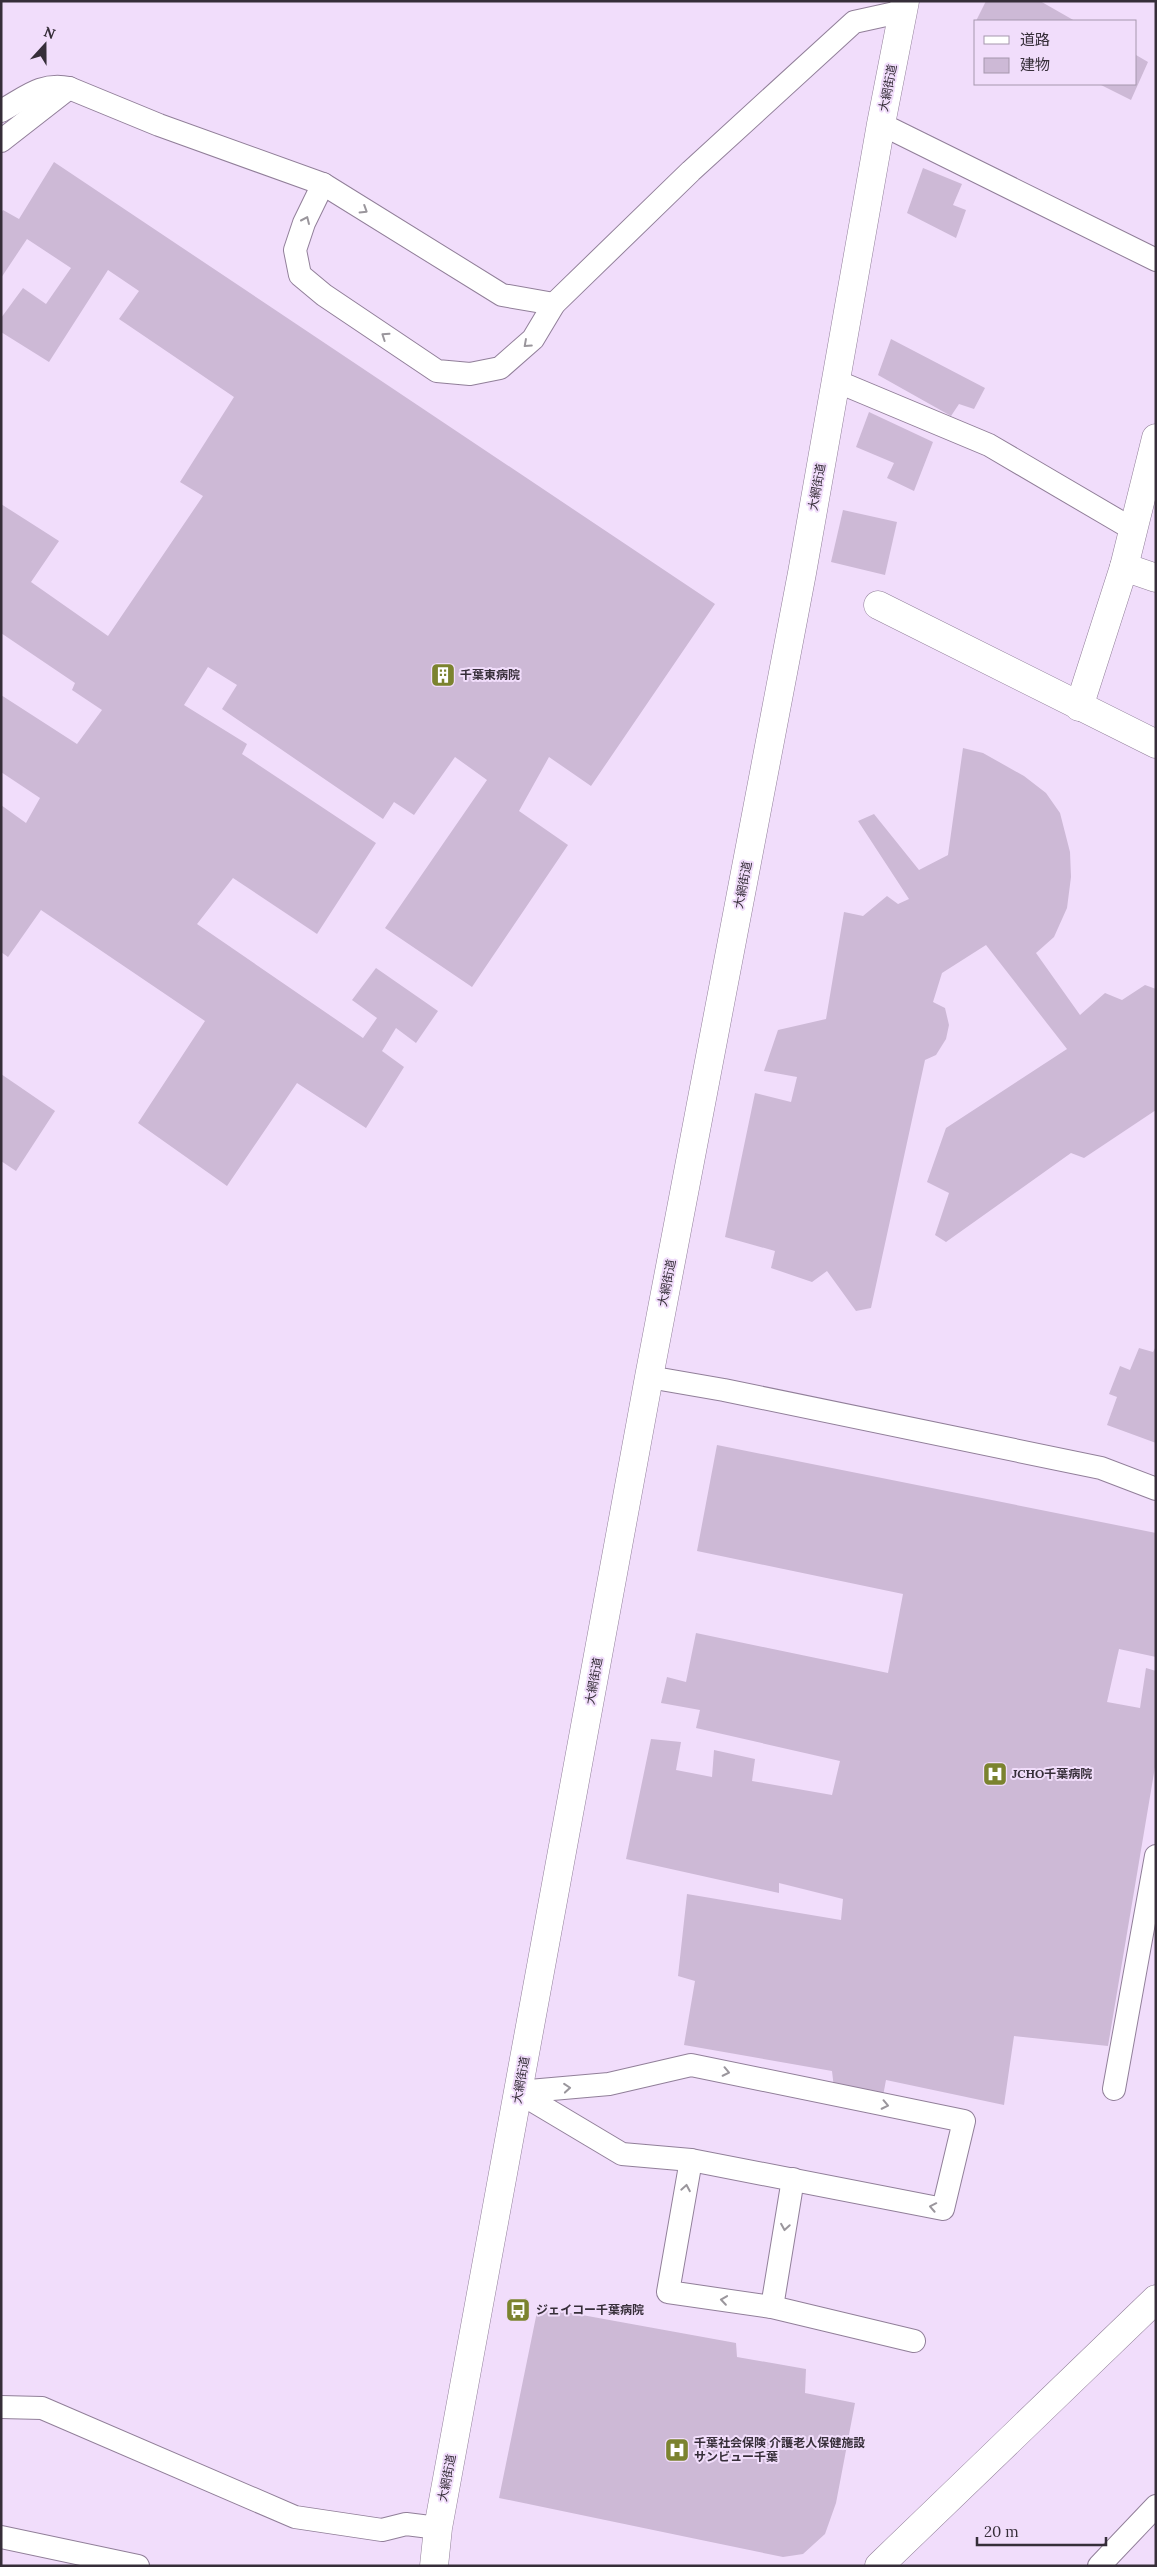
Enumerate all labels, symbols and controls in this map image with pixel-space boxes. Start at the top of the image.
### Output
north arrow [20,20,70,70]
legend [974,20,1137,85]
text: N [41,23,58,43]
text: 道路 [1020,30,1050,49]
text: 建物 [1020,55,1050,74]
street label: 大網街道 [876,63,899,113]
one-way arrow [359,204,368,213]
one-way arrow [299,216,310,225]
one-way arrow [381,333,391,342]
one-way arrow [524,338,533,347]
street label: 大網街道 [805,462,828,512]
building icon: 千葉東病院 [430,662,456,688]
place label: 千葉東病院 [460,667,520,682]
street label: 大網街道 [731,860,754,910]
street label: 大網街道 [655,1258,678,1308]
street label: 大網街道 [582,1656,605,1706]
hospital icon: JCHO千葉病院 [982,1761,1008,1787]
place label: JCHO千葉病院 [1012,1766,1092,1781]
street label: 大網街道 [509,2055,532,2105]
one-way arrow [722,2067,731,2077]
one-way arrow [563,2083,571,2094]
one-way arrow [881,2099,890,2110]
one-way arrow [680,2183,690,2192]
one-way arrow [929,2202,938,2212]
one-way arrow [781,2223,791,2232]
one-way arrow [720,2296,728,2306]
bus stop icon: ジェイコー千葉病院 [505,2297,531,2323]
place label: ジェイコー千葉病院 [536,2302,644,2317]
place label: 千葉社会保険 介護老人保健施設 サンビュー千葉 [694,2435,865,2464]
hospital icon: 千葉社会保険 介護老人保健施設 サンビュー千葉 [664,2437,690,2463]
street label: 大網街道 [435,2453,458,2503]
scale bar [977,2514,1106,2546]
text: 20 m [984,2522,1019,2541]

